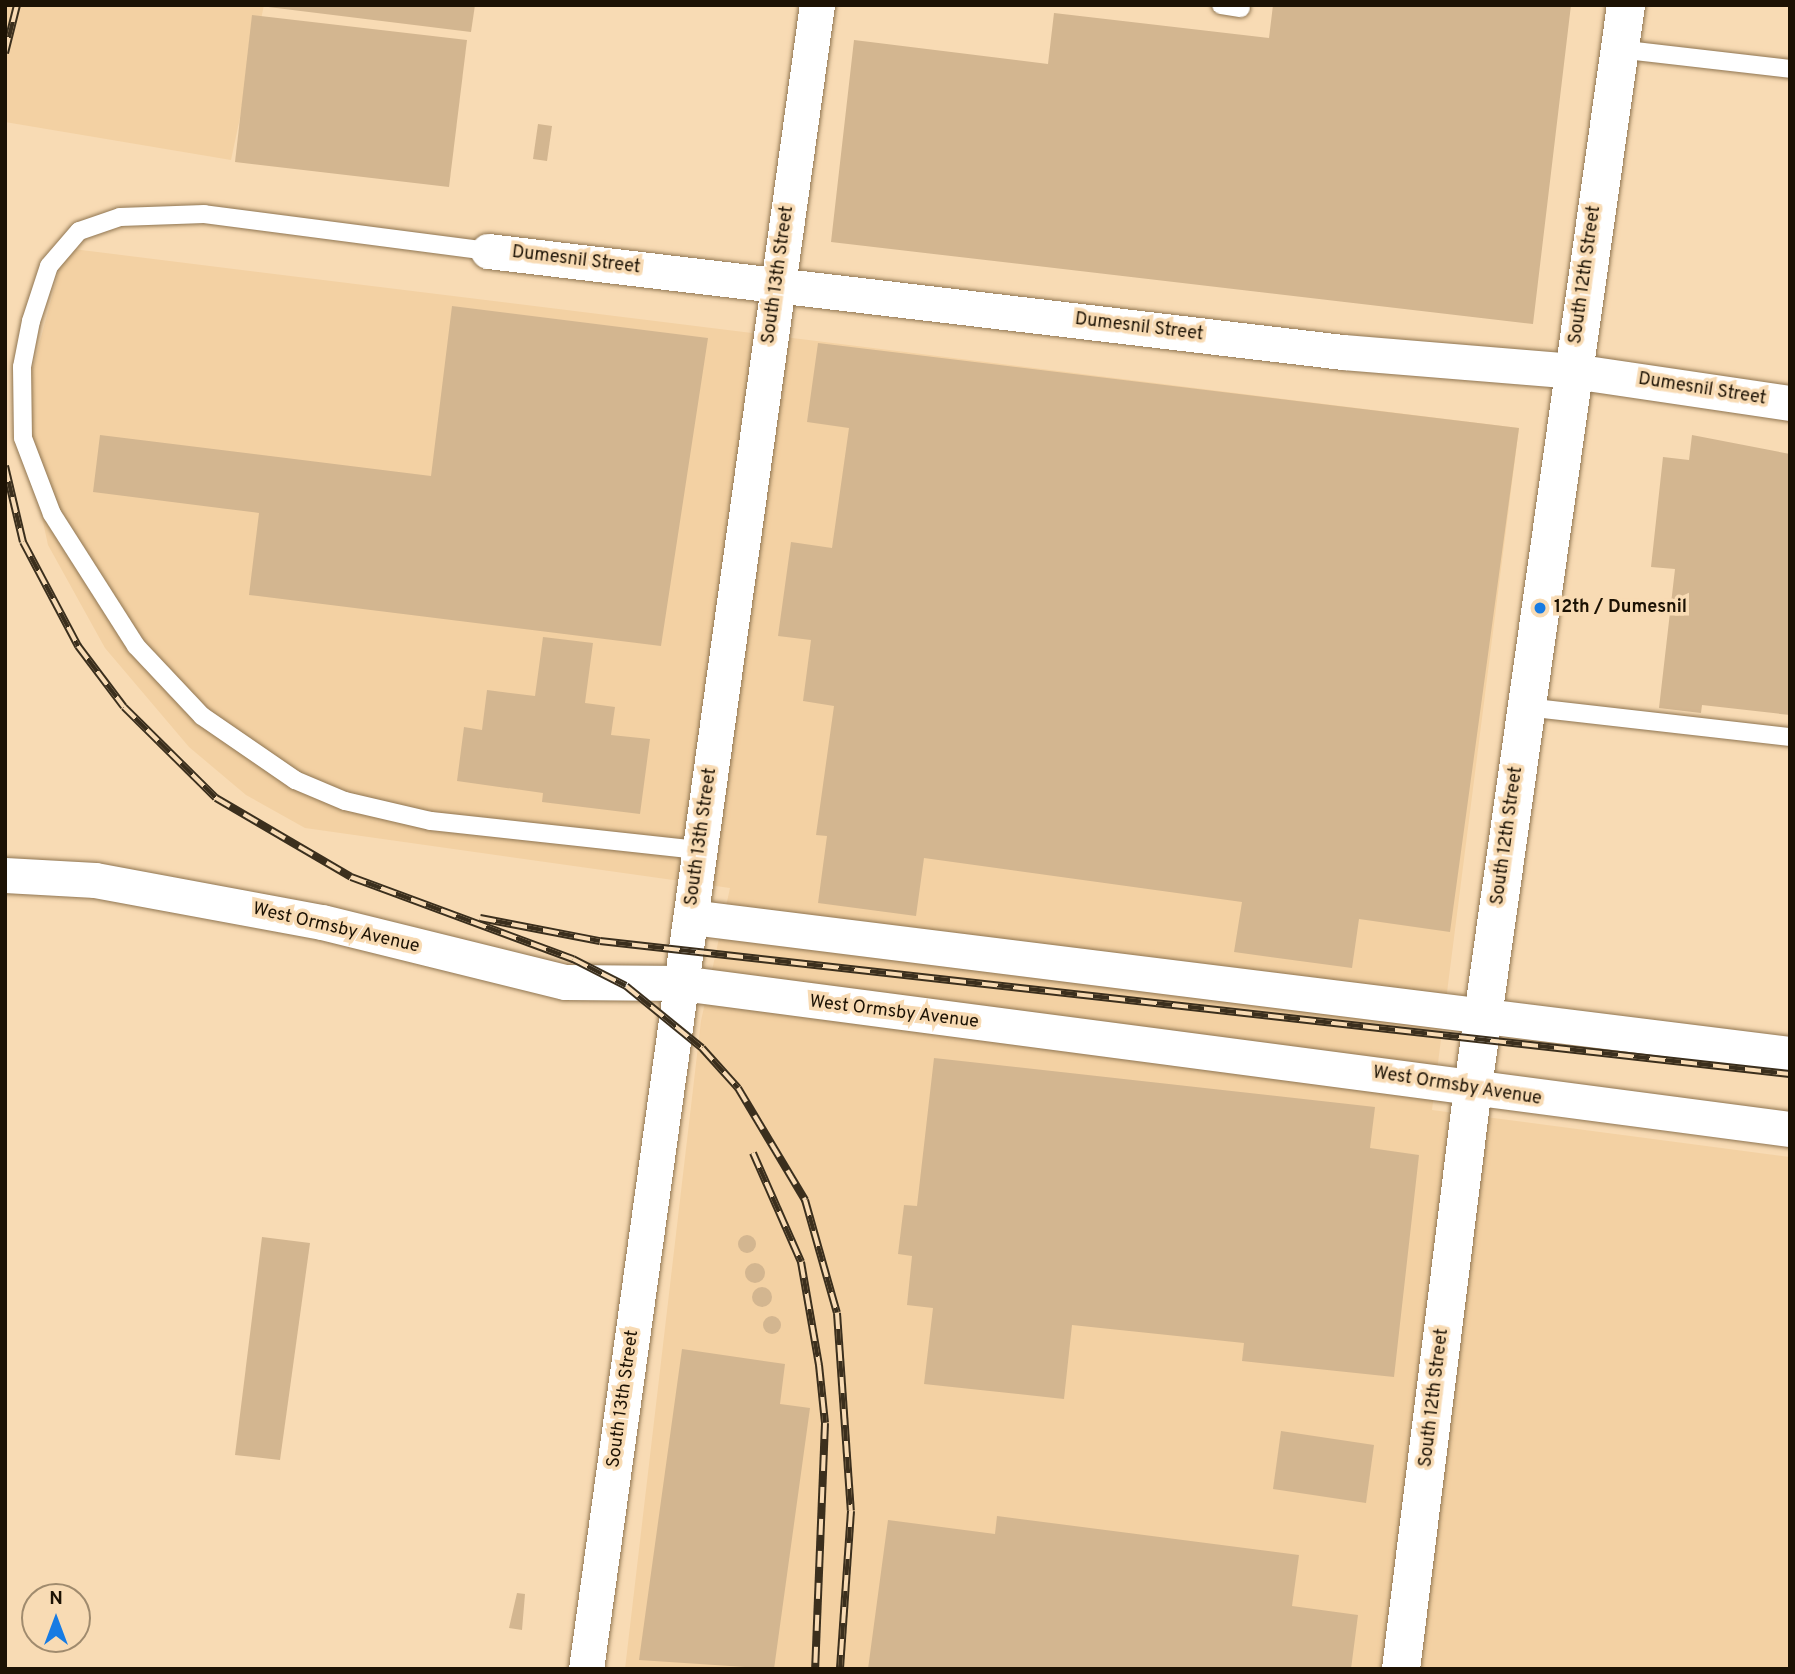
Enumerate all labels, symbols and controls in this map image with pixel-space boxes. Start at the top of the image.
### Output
street label: South 12th Street [1566,204,1606,346]
street label: South 13th Street [759,205,799,345]
street label: Dumesnil Street [511,242,641,280]
street label: Dumesnil Street [1074,309,1204,347]
street label: Dumesnil Street [1637,369,1767,411]
place label: 12th / Dumesnil [1554,597,1687,619]
marker: 12th / Dumesnil [1532,600,1548,616]
street label: South 12th Street [1488,765,1528,907]
street label: South 13th Street [682,767,722,907]
street label: West Ormsby Avenue [250,899,422,959]
street label: West Ormsby Avenue [808,992,980,1034]
street label: West Ormsby Avenue [1371,1063,1543,1111]
street label: South 12th Street [1416,1327,1454,1469]
street label: South 13th Street [604,1329,644,1469]
north arrow [21,1583,91,1653]
text: N [49,1587,63,1611]

